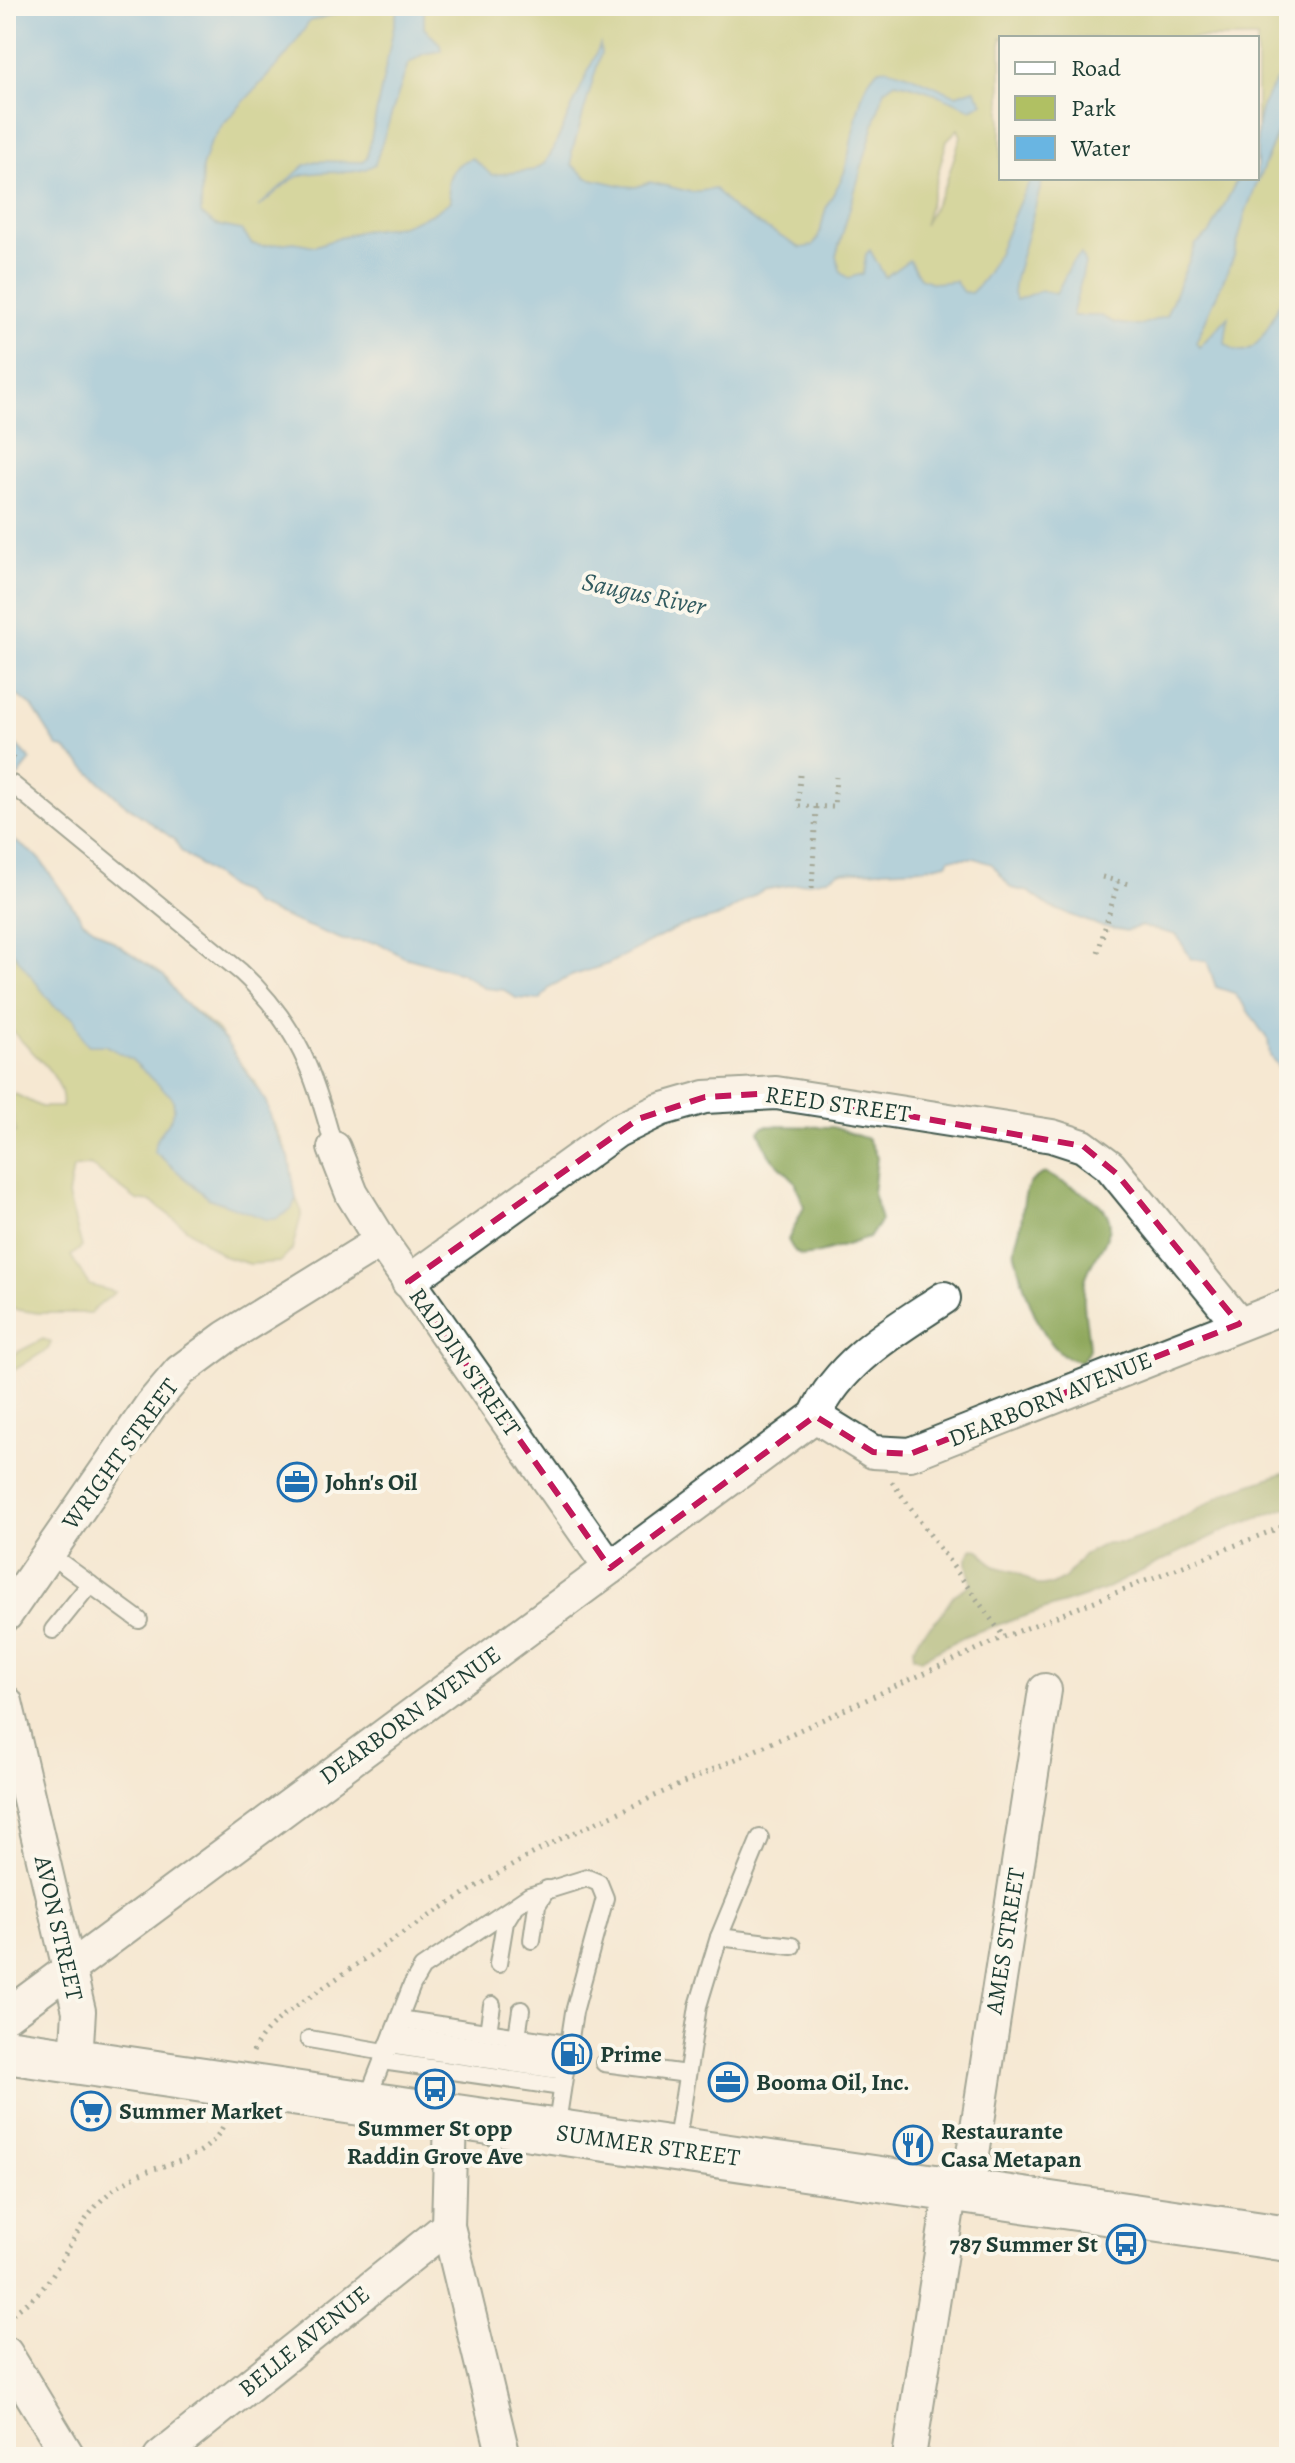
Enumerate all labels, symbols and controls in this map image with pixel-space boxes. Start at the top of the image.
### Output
legend [999,36,1259,180]
text: Road [1071,52,1121,84]
text: Park [1071,92,1116,124]
text: Water [1070,132,1131,164]
water label: Saugus River [579,564,710,624]
street label: REED STREET [763,1078,913,1130]
street label: RADDIN STREET [402,1281,528,1443]
street label: DEARBORN AVENUE [943,1344,1157,1454]
street label: WRIGHT STREET [54,1372,186,1537]
office icon: John's Oil [276,1461,318,1503]
place label: John's Oil [325,1466,418,1498]
street label: DEARBORN AVENUE [313,1638,507,1792]
street label: AVON STREET [27,1852,91,2003]
street label: AMES STREET [977,1865,1032,2018]
fuel station icon: Prime [551,2033,593,2075]
place label: Prime [600,2038,662,2070]
office icon: Booma Oil, Inc. [707,2061,749,2103]
place label: Booma Oil, Inc. [756,2066,910,2098]
bus stop icon: Summer St opp Raddin Grove Ave [414,2068,456,2110]
supermarket icon: Summer Market [70,2090,112,2132]
place label: Summer Market [119,2095,283,2127]
place label: Summer St opp Raddin Grove Ave [347,2112,523,2172]
place label: Restaurante Casa Metapan [941,2115,1082,2175]
street label: SUMMER STREET [554,2116,742,2174]
restaurant icon: Restaurante Casa Metapan [892,2124,934,2166]
bus stop icon: 787 Summer St [1105,2223,1147,2265]
place label: 787 Summer St [950,2228,1098,2260]
street label: BELLE AVENUE [232,2278,376,2404]

